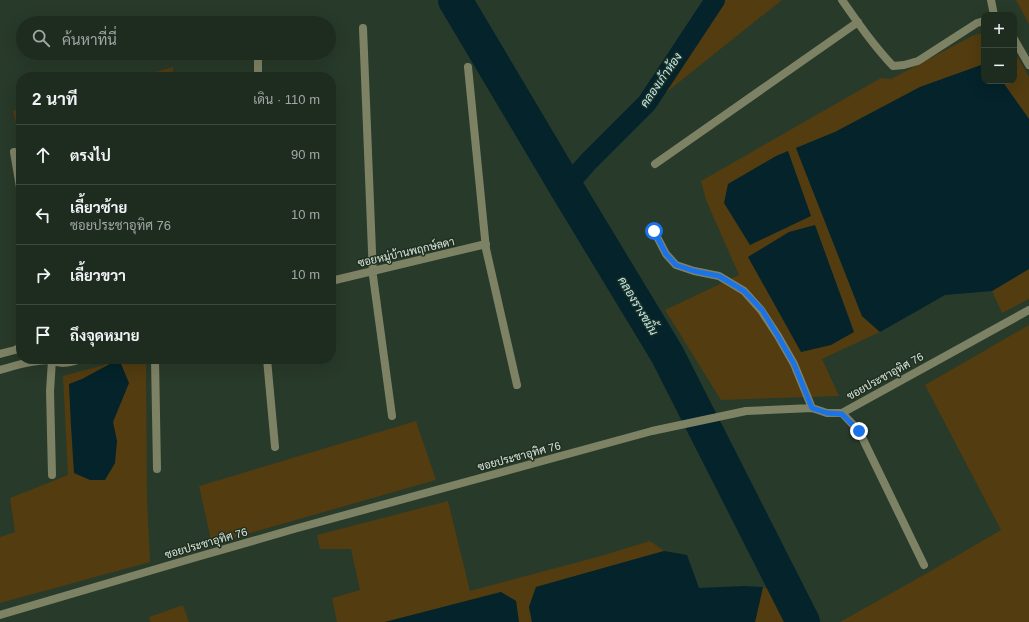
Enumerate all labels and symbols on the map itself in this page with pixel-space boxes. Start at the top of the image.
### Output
water label: คลองเก้าห้อง [637,50,685,110]
route start [645,222,663,240]
street label: ซอยหมู่บ้านพฤกษ์ลดา [356,233,456,271]
water label: คลองรางขมิ้น [615,272,664,338]
street label: ซอยประชาอุทิศ 76 [845,350,927,405]
route end [850,422,868,440]
street label: ซอยประชาอุทิศ 76 [476,439,563,476]
street label: ซอยประชาอุทิศ 76 [163,525,250,563]

